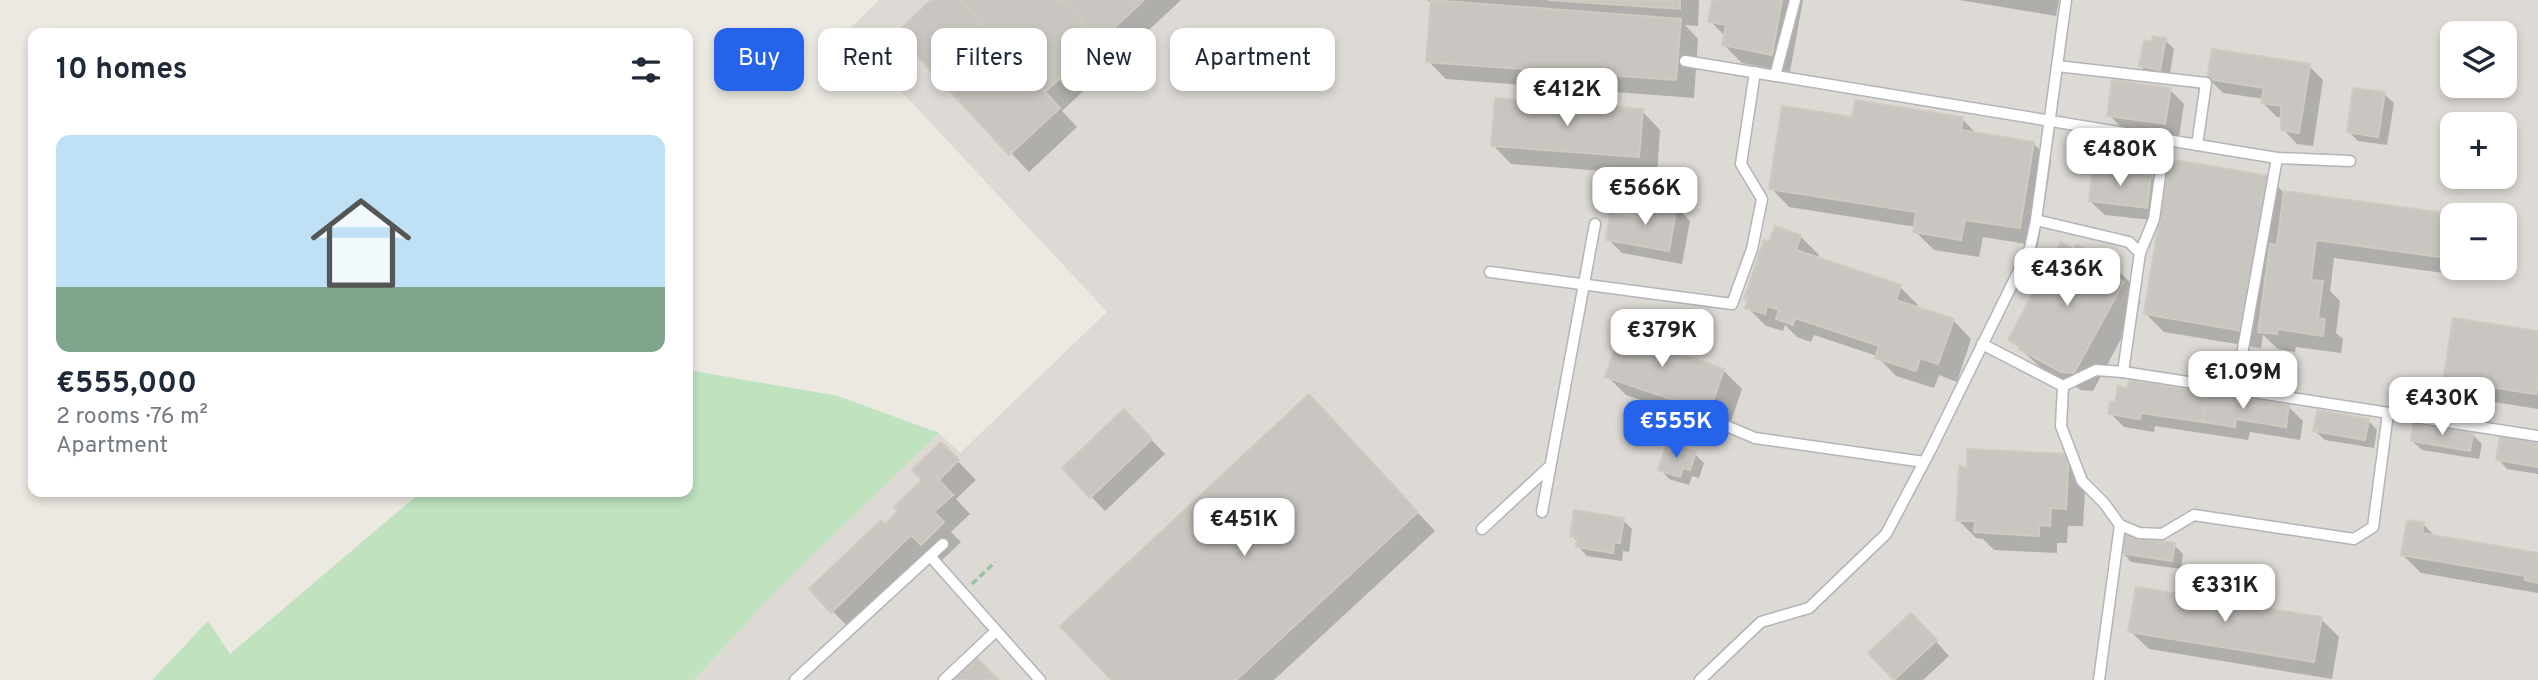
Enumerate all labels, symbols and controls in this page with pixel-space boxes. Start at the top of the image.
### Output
map controls [2440,21,2517,280]
button: layers [2440,21,2517,98]
chip: Buy [714,28,804,91]
chip: Rent [818,28,917,91]
chip: Filters [931,28,1047,91]
chip: New [1061,28,1156,91]
chip: Apartment [1170,28,1335,91]
icon: filters [627,51,665,89]
text: 10 homes [56,52,187,89]
pin: €412K [1518,68,1616,128]
text: €412K [1533,76,1601,105]
button: + [2440,112,2517,189]
pin: €480K [2071,128,2169,188]
text: €480K [2083,136,2157,165]
pin: €566K [1596,168,1694,227]
text: €566K [1608,175,1682,204]
icon: home [298,180,424,306]
button: − [2440,203,2517,280]
pin: €436K [2018,248,2116,308]
text: €436K [2030,256,2104,285]
pin: €379K [1613,310,1711,369]
text: €379K [1627,317,1697,346]
pin: €1.09M [2186,352,2300,411]
text: €1.09M [2204,359,2282,388]
text: €555,000 [56,366,197,403]
pin: €430K [2393,378,2491,437]
text: €430K [2405,385,2479,414]
pin: €555K [1627,400,1725,460]
text: 2 rooms · 76 m² [56,403,208,432]
text: €555K [1639,408,1713,437]
text: Apartment [56,432,168,461]
pin: €451K [1195,498,1293,558]
text: €451K [1210,506,1278,535]
pin: €331K [2176,564,2274,624]
text: €331K [2191,572,2259,601]

